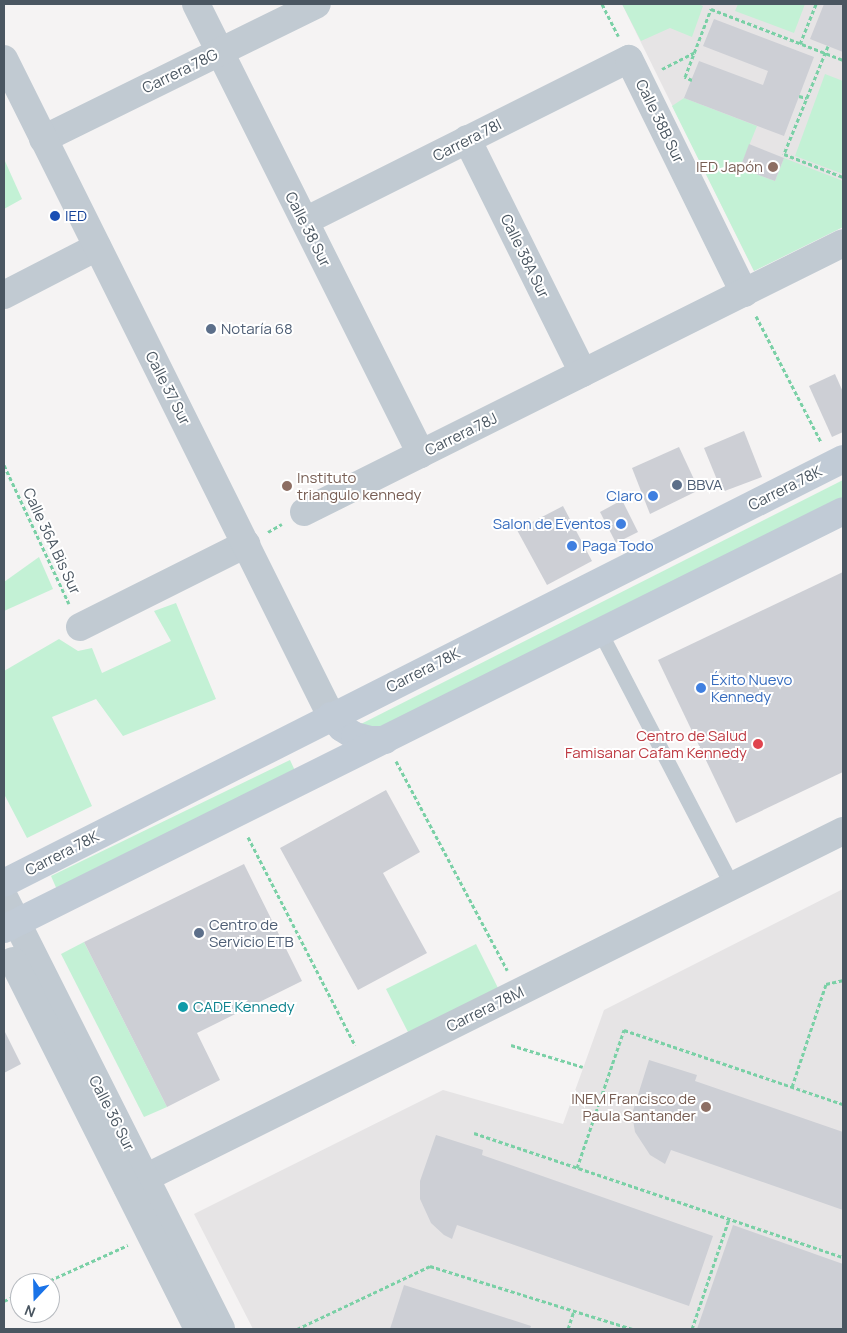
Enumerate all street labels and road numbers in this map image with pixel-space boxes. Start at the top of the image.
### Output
street label: Carrera 78G [139,45,221,97]
street label: Calle 38B Sur [632,76,688,166]
street label: Carrera 78I [430,115,504,165]
street label: Calle 38 Sur [282,189,334,269]
street label: Calle 38A Sur [497,211,553,301]
street label: Calle 37 Sur [142,348,194,428]
street label: Carrera 78J [422,409,500,459]
street label: Carrera 78K [745,462,825,514]
street label: Calle 36A Bis Sur [20,485,84,597]
street label: Carrera 78K [383,644,463,696]
street label: Carrera 78K [22,827,102,879]
street label: Carrera 78M [443,983,527,1035]
street label: Calle 36 Sur [85,1072,139,1154]

